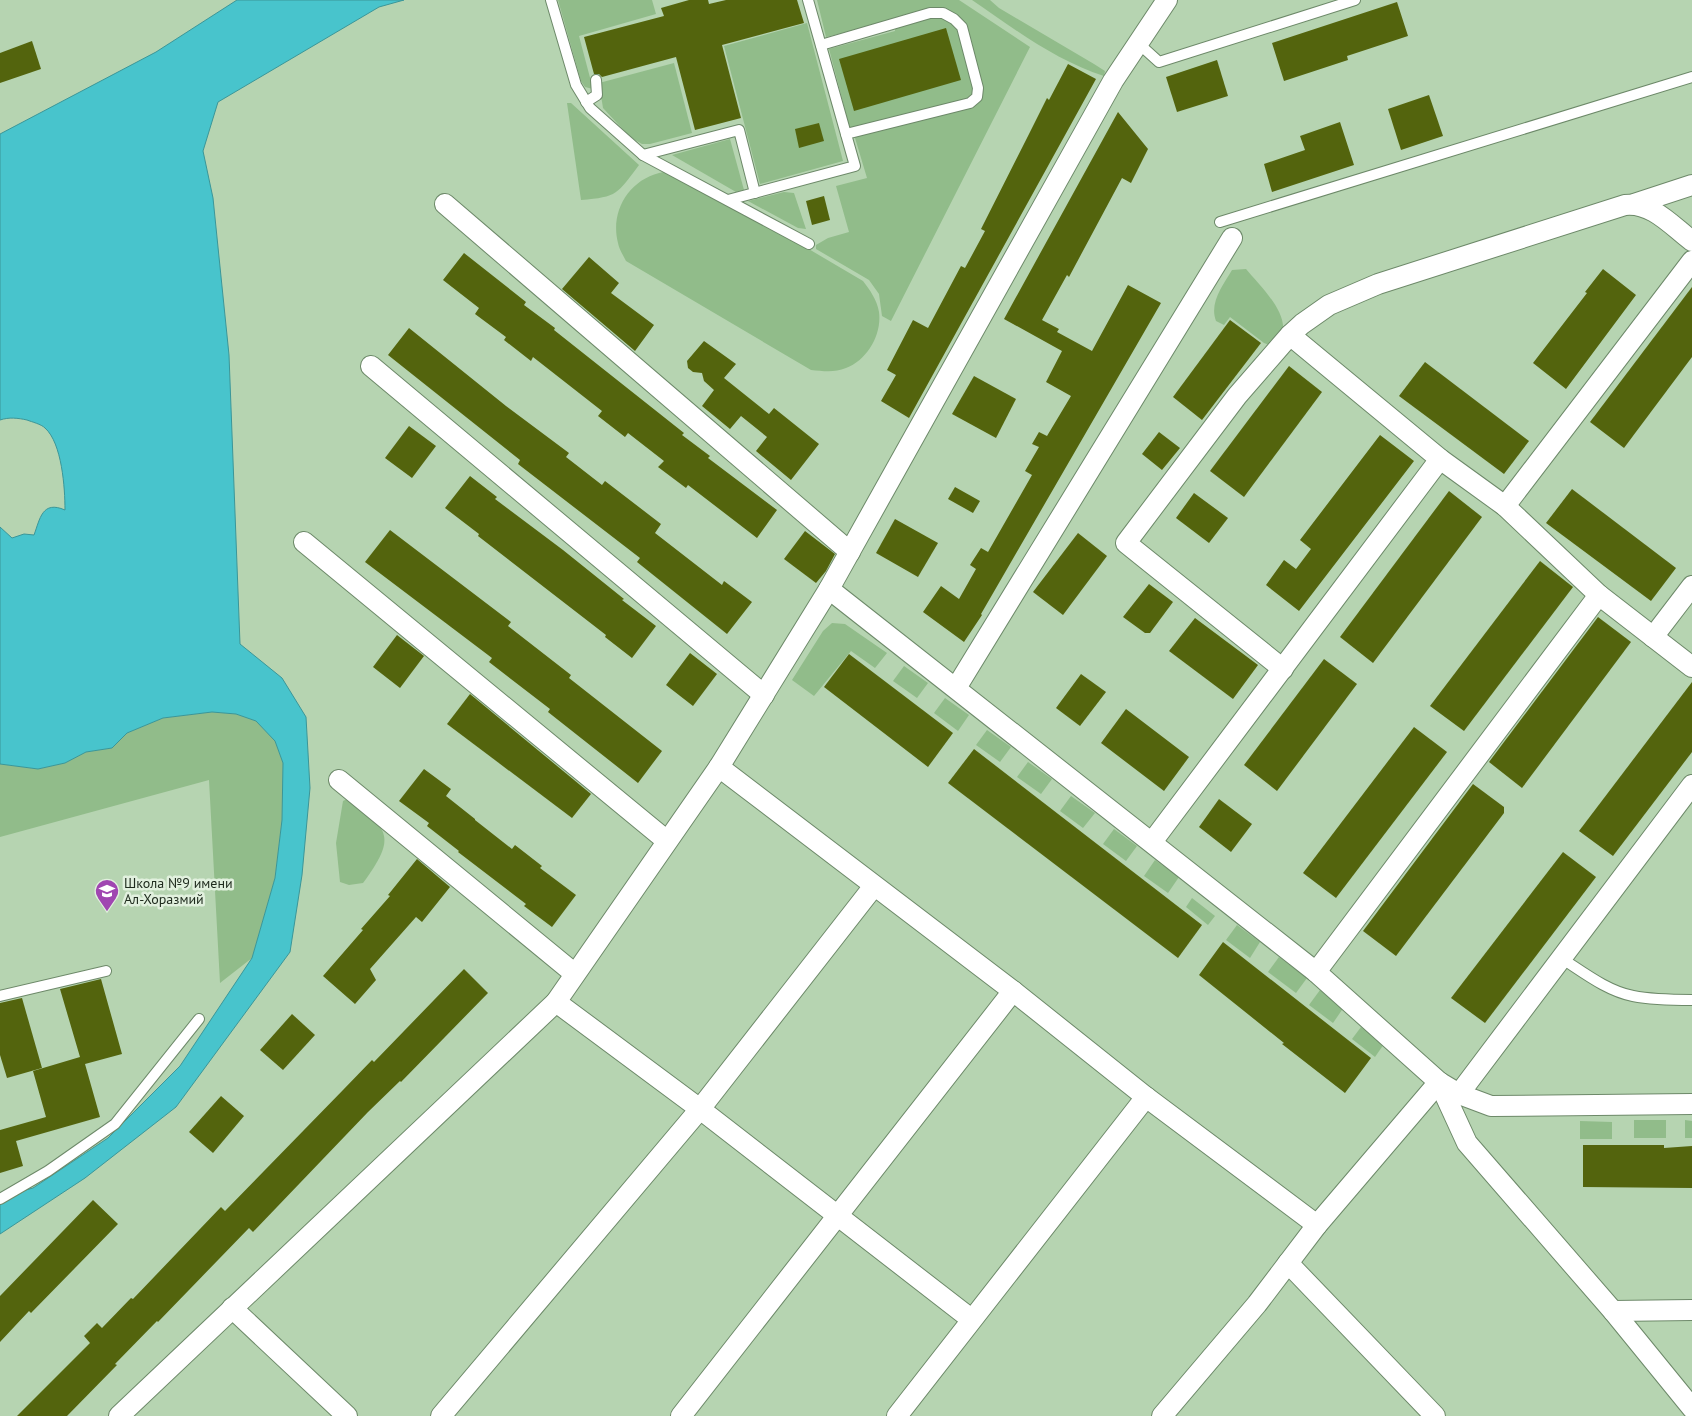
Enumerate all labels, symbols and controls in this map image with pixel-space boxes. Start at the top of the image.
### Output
place label: Школа №9 имени Ал-Хоразмий [124,874,233,908]
school or university icon: Школа №9 имени Ал-Хоразмий [94,878,120,912]

